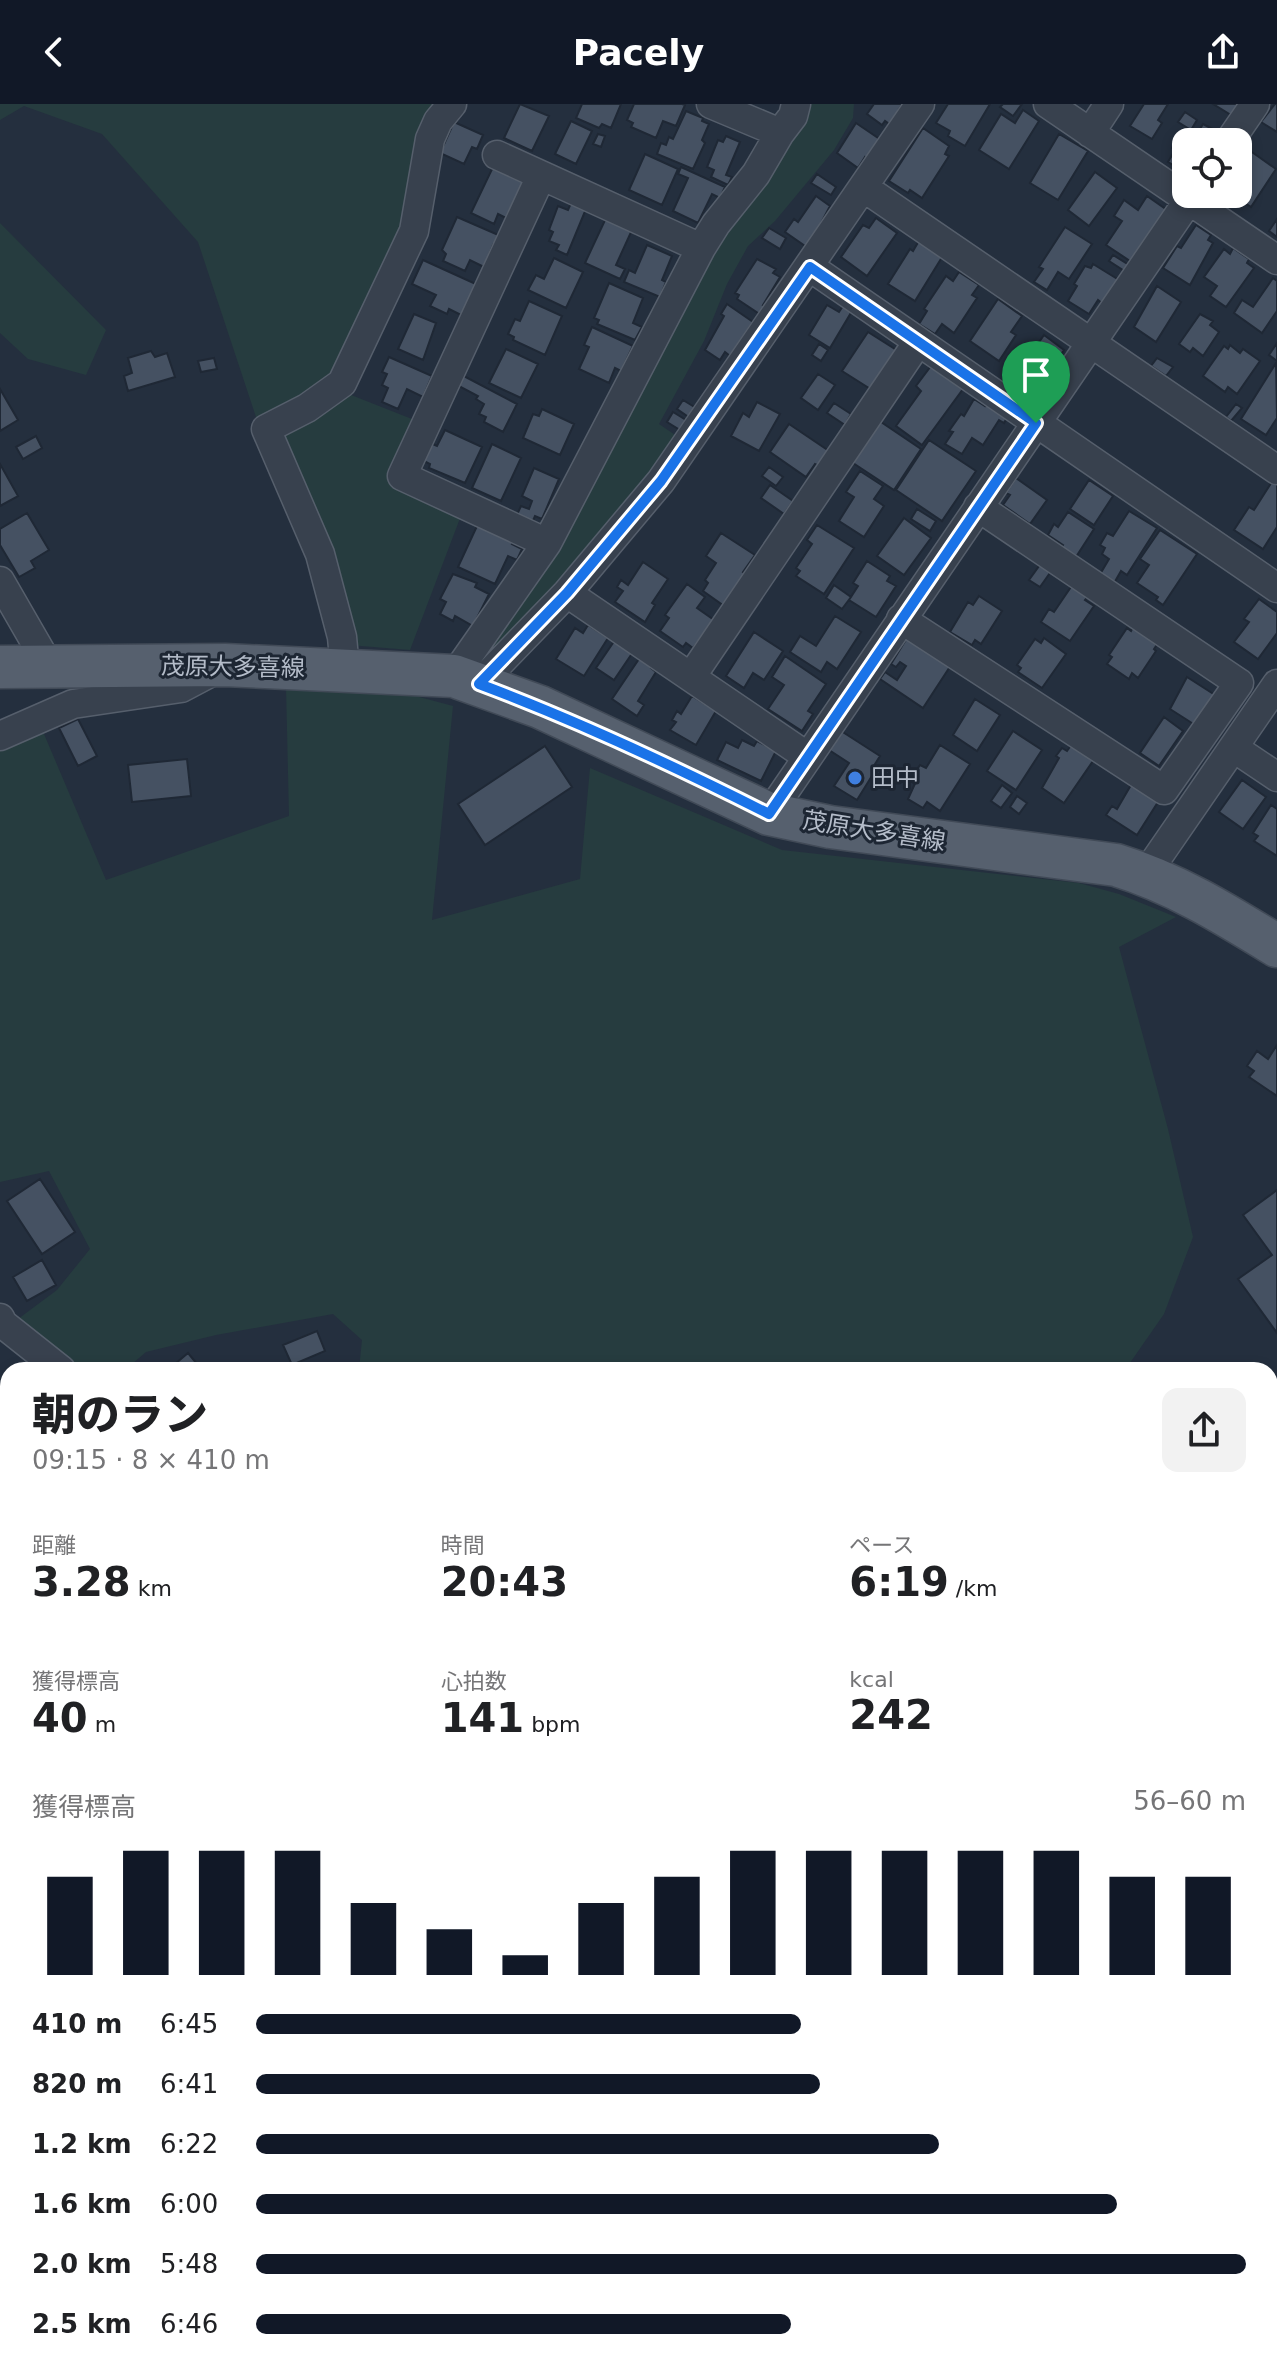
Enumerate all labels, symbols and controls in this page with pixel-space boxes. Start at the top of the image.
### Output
icon: back [32,30,76,74]
icon: share [1201,30,1245,74]
text: Pacely [573,32,704,73]
map controls [1172,128,1252,208]
button: locate [1172,128,1252,208]
pin [1002,341,1070,423]
icon: arrive [1014,353,1058,397]
street label: 茂原大多喜線 [161,652,305,682]
place label: 田中 [871,764,919,792]
marker: 田中 [846,769,864,787]
street label: 茂原大多喜線 [801,806,947,856]
button: share [1162,1388,1246,1472]
text: 朝のラン [32,1389,208,1440]
text: 09:15 · 8 × 410 m [32,1445,270,1475]
text: 距離 [32,1533,76,1558]
text: 時間 [441,1533,485,1558]
text: ペース [849,1533,914,1558]
text: 3.28 [32,1559,131,1605]
text: 20:43 [441,1559,568,1605]
text: 6:19 [849,1559,949,1605]
text: km [131,1576,172,1601]
text: /km [949,1576,997,1601]
text: kcal [849,1667,894,1692]
text: 獲得標高 [32,1669,120,1694]
text: 心拍数 [441,1669,507,1694]
text: 242 [849,1692,933,1738]
text: 40 [32,1695,88,1741]
text: 141 [441,1695,524,1741]
text: m [88,1712,116,1737]
text: bpm [524,1712,581,1737]
text: 56–60 m [1133,1786,1246,1816]
text: 獲得標高 [32,1792,136,1822]
text: 410 m [32,2009,122,2039]
text: 6:45 [160,2009,218,2039]
text: 820 m [32,2069,122,2099]
text: 6:41 [160,2069,218,2099]
text: 1.2 km [32,2129,132,2159]
text: 6:22 [160,2129,218,2159]
text: 1.6 km [32,2189,132,2219]
text: 6:00 [160,2189,218,2219]
text: 2.0 km [32,2249,132,2279]
text: 5:48 [160,2249,218,2279]
text: 2.5 km [32,2309,132,2339]
text: 6:46 [160,2309,218,2339]

